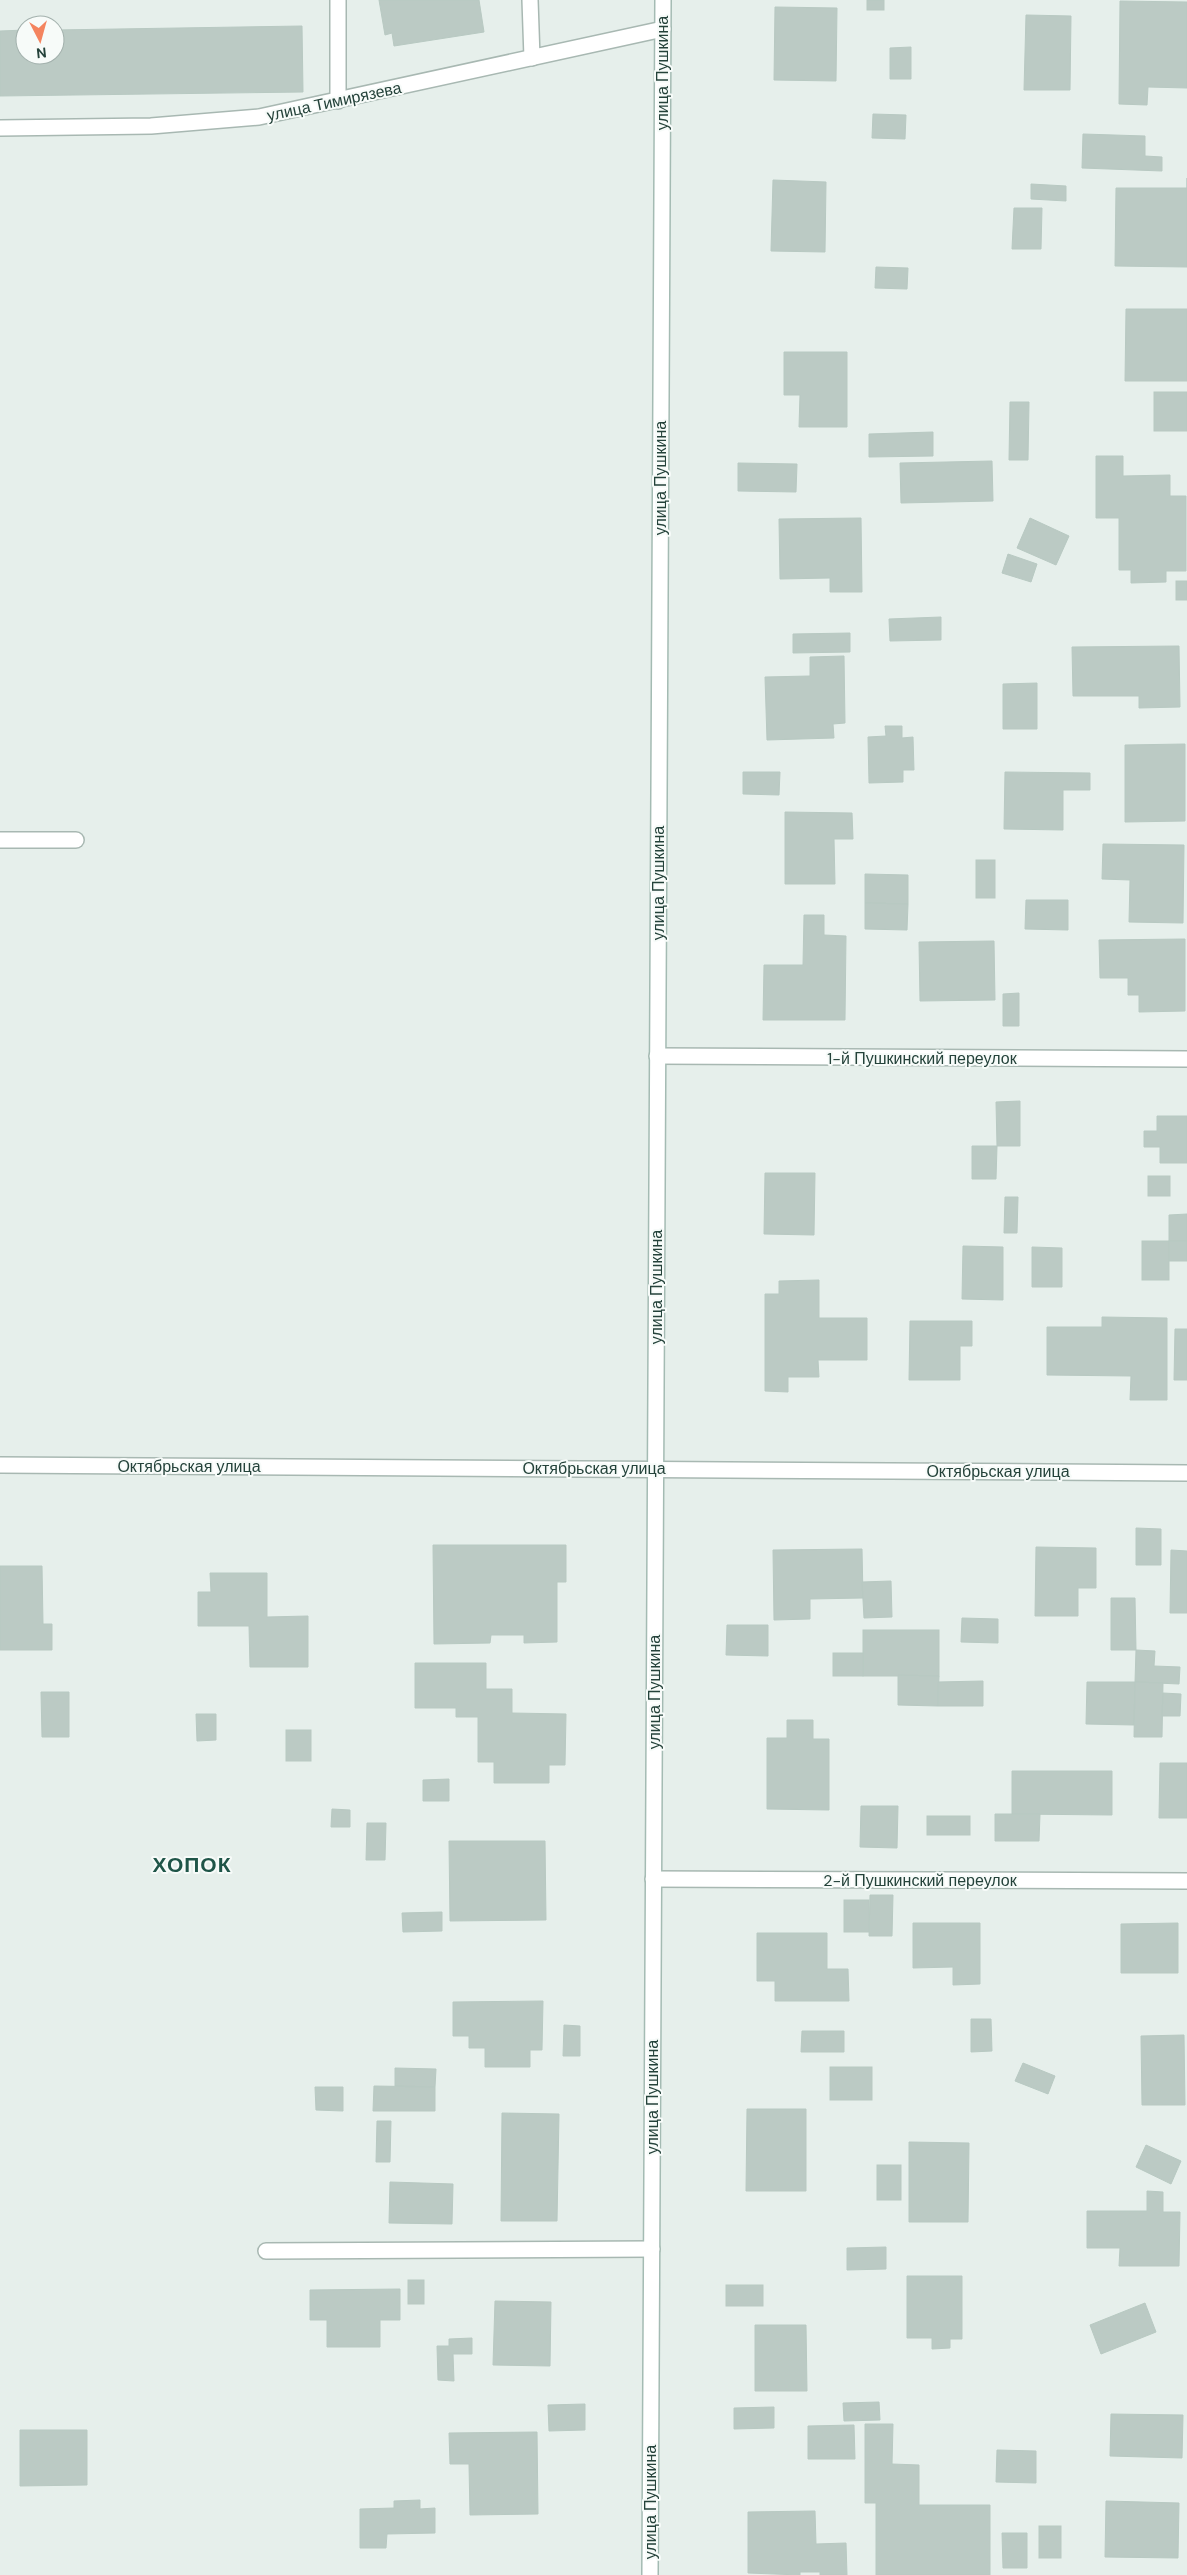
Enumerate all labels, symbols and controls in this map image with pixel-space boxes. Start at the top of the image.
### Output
north arrow [15,15,65,65]
street label: улица Пушкина [652,16,673,130]
text: N [35,43,47,62]
street label: улица Тимирязева [265,77,403,126]
street label: улица Пушкина [650,421,671,535]
street label: улица Пушкина [648,826,669,940]
street label: 1-й Пушкинский переулок [827,1048,1018,1069]
street label: улица Пушкина [646,1230,667,1344]
street label: Октябрьская улица [117,1456,261,1477]
street label: Октябрьская улица [522,1458,666,1479]
street label: Октябрьская улица [926,1461,1070,1482]
street label: улица Пушкина [644,1635,665,1749]
district label: ХОПОК [152,1851,232,1879]
street label: 2-й Пушкинский переулок [823,1870,1018,1891]
street label: улица Пушкина [642,2040,663,2154]
street label: улица Пушкина [640,2445,661,2559]

